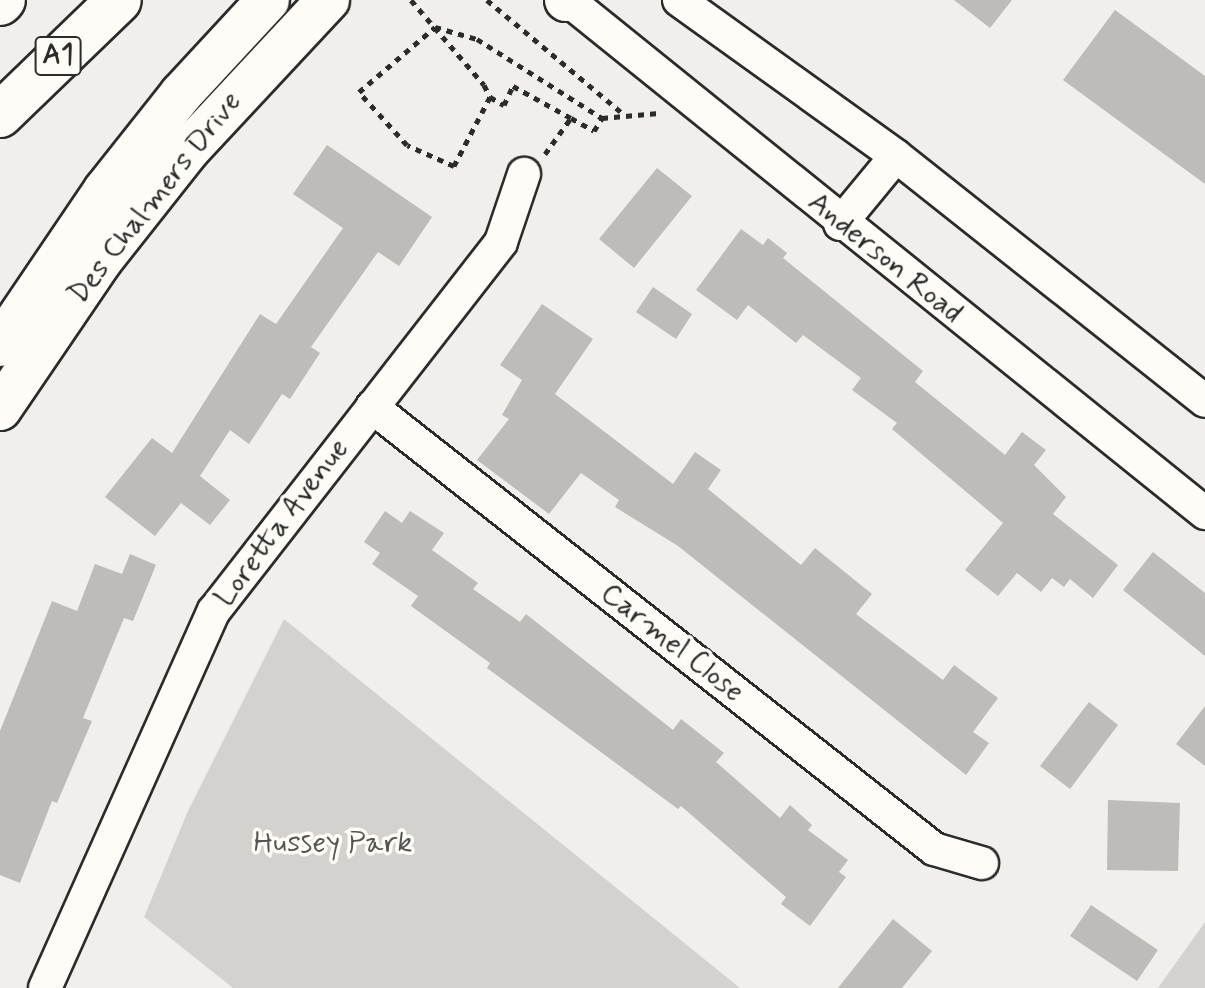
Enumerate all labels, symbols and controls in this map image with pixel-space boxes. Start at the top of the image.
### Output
road number: A1 [34,32,82,80]
street label: Des Chalmers Drive [64,89,246,307]
street label: Anderson Road [801,185,969,331]
street label: Loretta Avenue [206,430,358,616]
street label: Carmel Close [591,574,753,712]
park label: Hussey Park [256,825,410,861]

